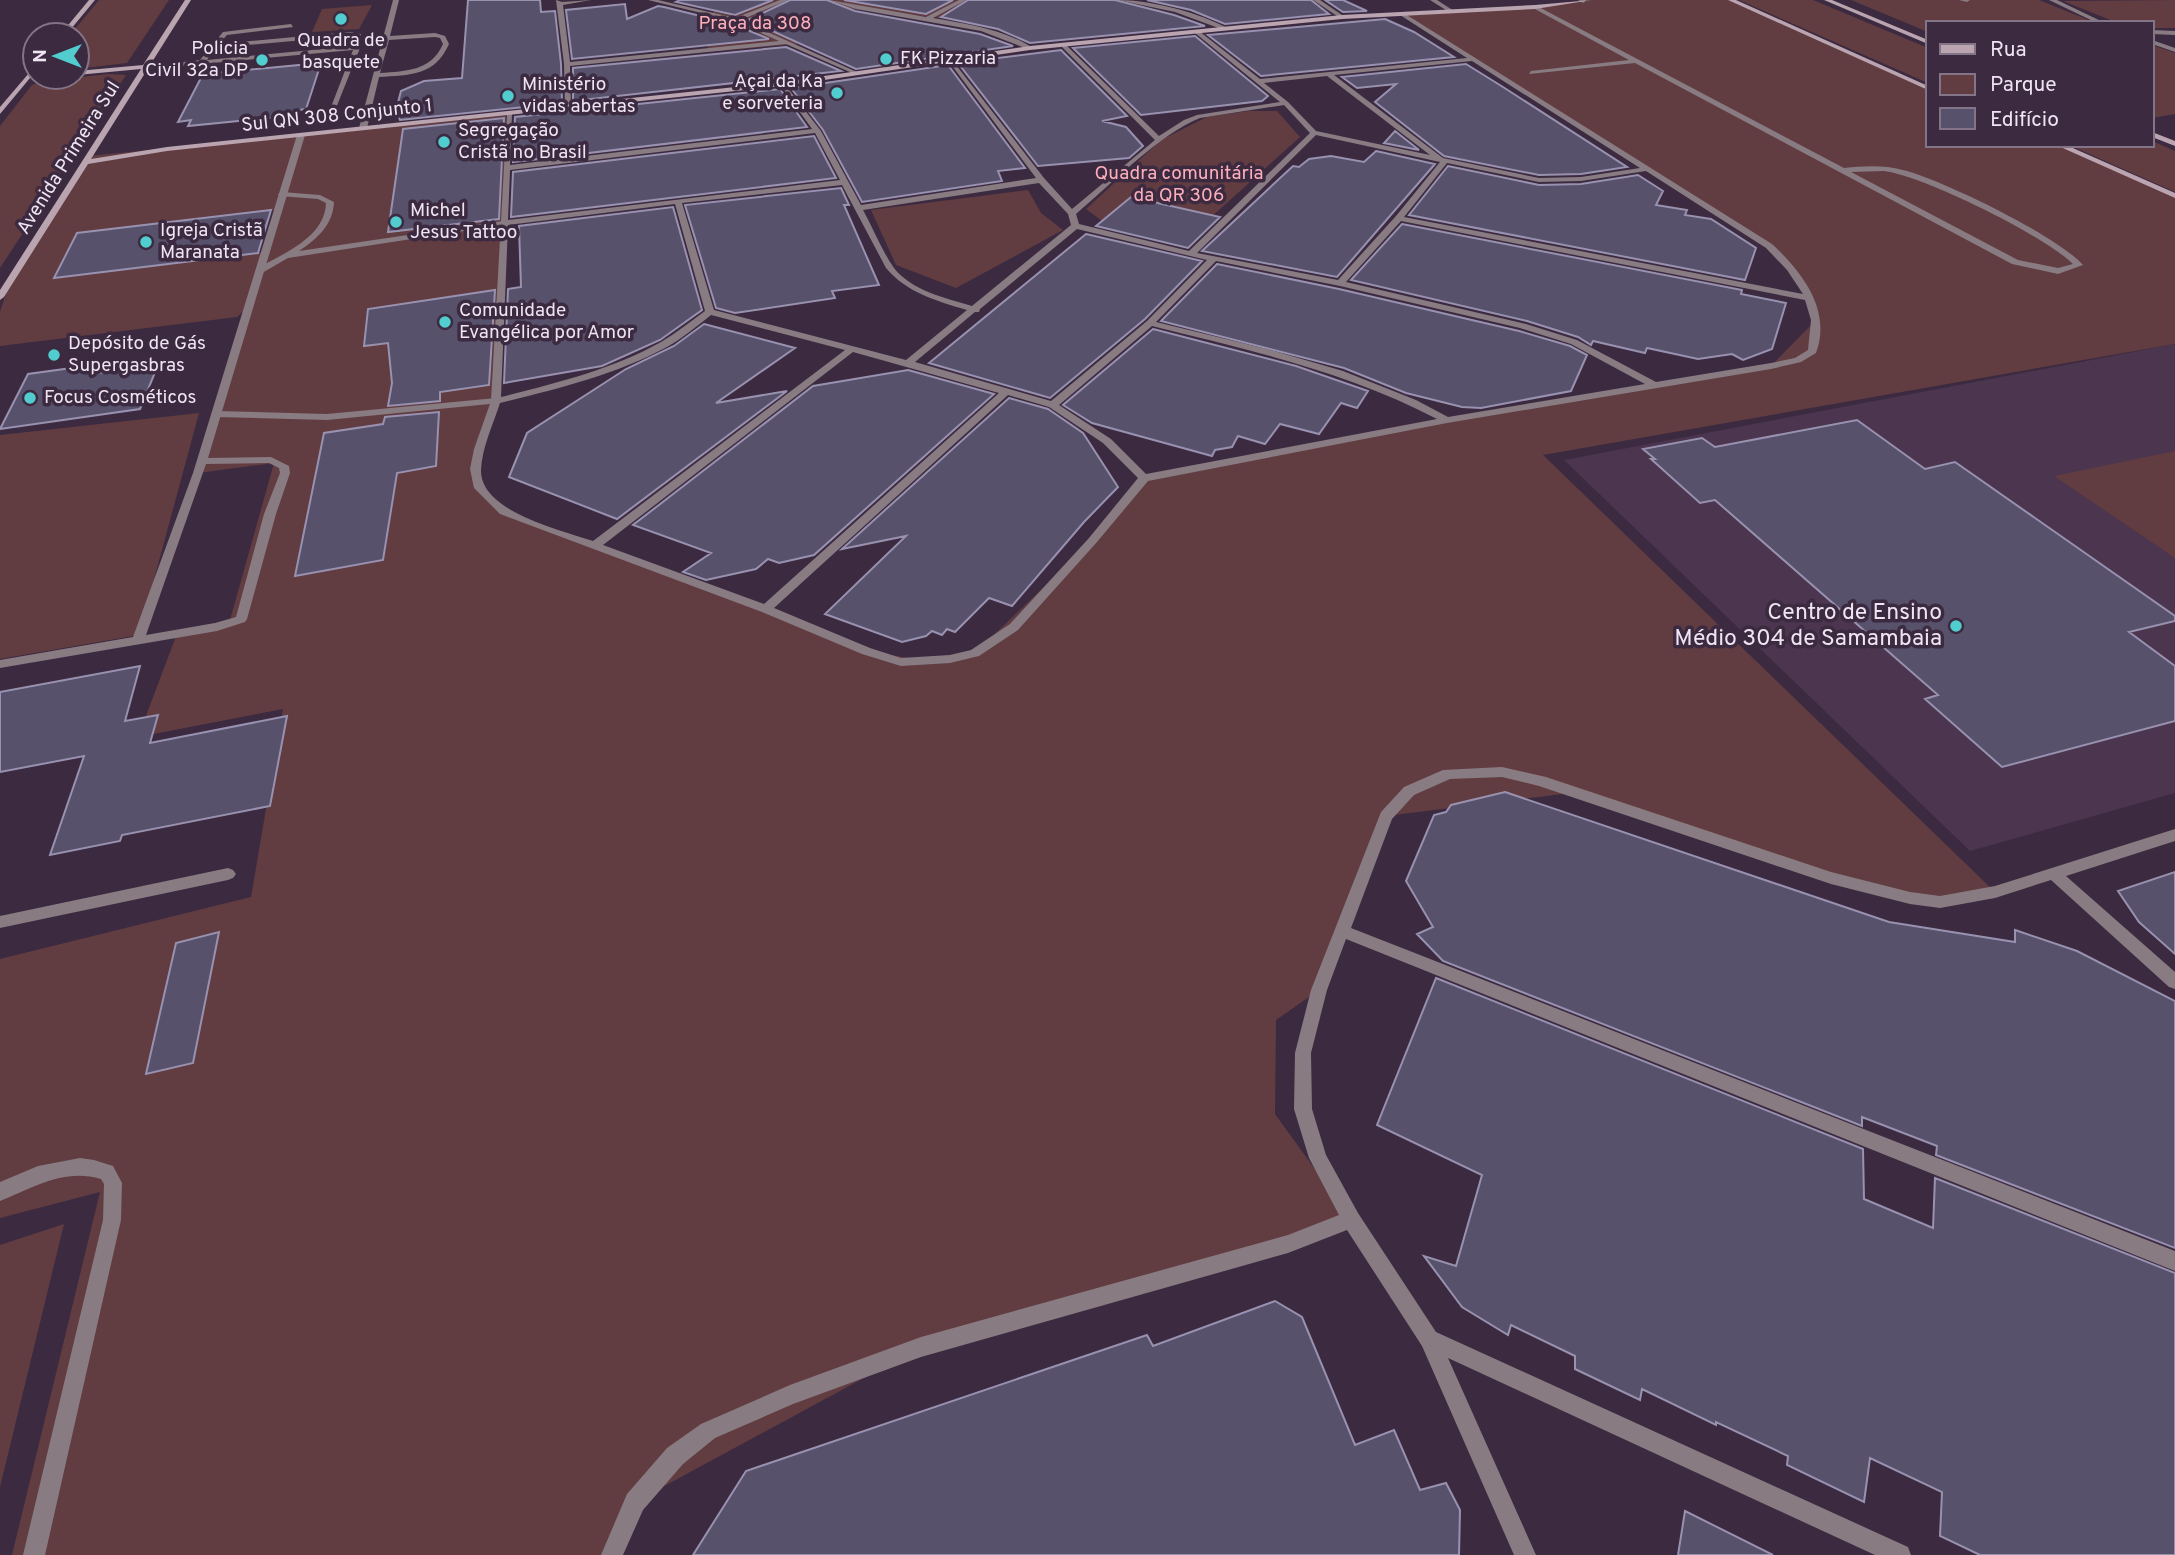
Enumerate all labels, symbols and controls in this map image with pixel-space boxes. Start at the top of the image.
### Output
marker: Quadra de basquete [333,11,349,27]
park label: Praça da 308 [698,12,812,36]
north arrow [21,21,91,91]
legend [1926,21,2154,147]
place label: Quadra de basquete [297,29,385,75]
place label: Policia Civil 32a DP [145,37,248,83]
text: Rua [1990,37,2027,64]
place label: FK Pizzaria [900,47,996,71]
text: N [29,49,53,63]
marker: FK Pizzaria [878,51,894,67]
marker: Policia Civil 32a DP [254,52,270,68]
place label: Açai da Ka e sorveteria [722,70,823,116]
text: Parque [1990,72,2057,99]
place label: Ministério vidas abertas [522,73,636,119]
street label: Avenida Primeira Sul [12,77,126,239]
marker: Açai da Ka e sorveteria [829,85,845,101]
marker: Ministério vidas abertas [500,88,516,104]
street label: Sul QN 308 Conjunto 1 [240,94,434,138]
text: Edifício [1990,107,2059,134]
place label: Segregação Cristã no Brasil [458,119,587,165]
marker: Segregação Cristã no Brasil [436,134,452,150]
park label: Quadra comunitária da QR 306 [1094,162,1264,208]
place label: Michel Jesus Tattoo [410,199,517,245]
marker: Michel Jesus Tattoo [388,214,404,230]
place label: Igreja Cristã Maranata [160,219,263,265]
marker: Igreja Cristã Maranata [138,234,154,250]
place label: Comunidade Evangélica por Amor [459,299,635,345]
marker: Comunidade Evangélica por Amor [437,314,453,330]
place label: Depósito de Gás Supergasbras [68,332,206,378]
marker: Depósito de Gás Supergasbras [46,347,62,363]
place label: Focus Cosméticos [44,386,196,410]
marker: Focus Cosméticos [22,390,38,406]
place label: Centro de Ensino Médio 304 de Samambaia [1674,599,1942,654]
marker: Centro de Ensino Médio 304 de Samambaia [1948,618,1964,634]

